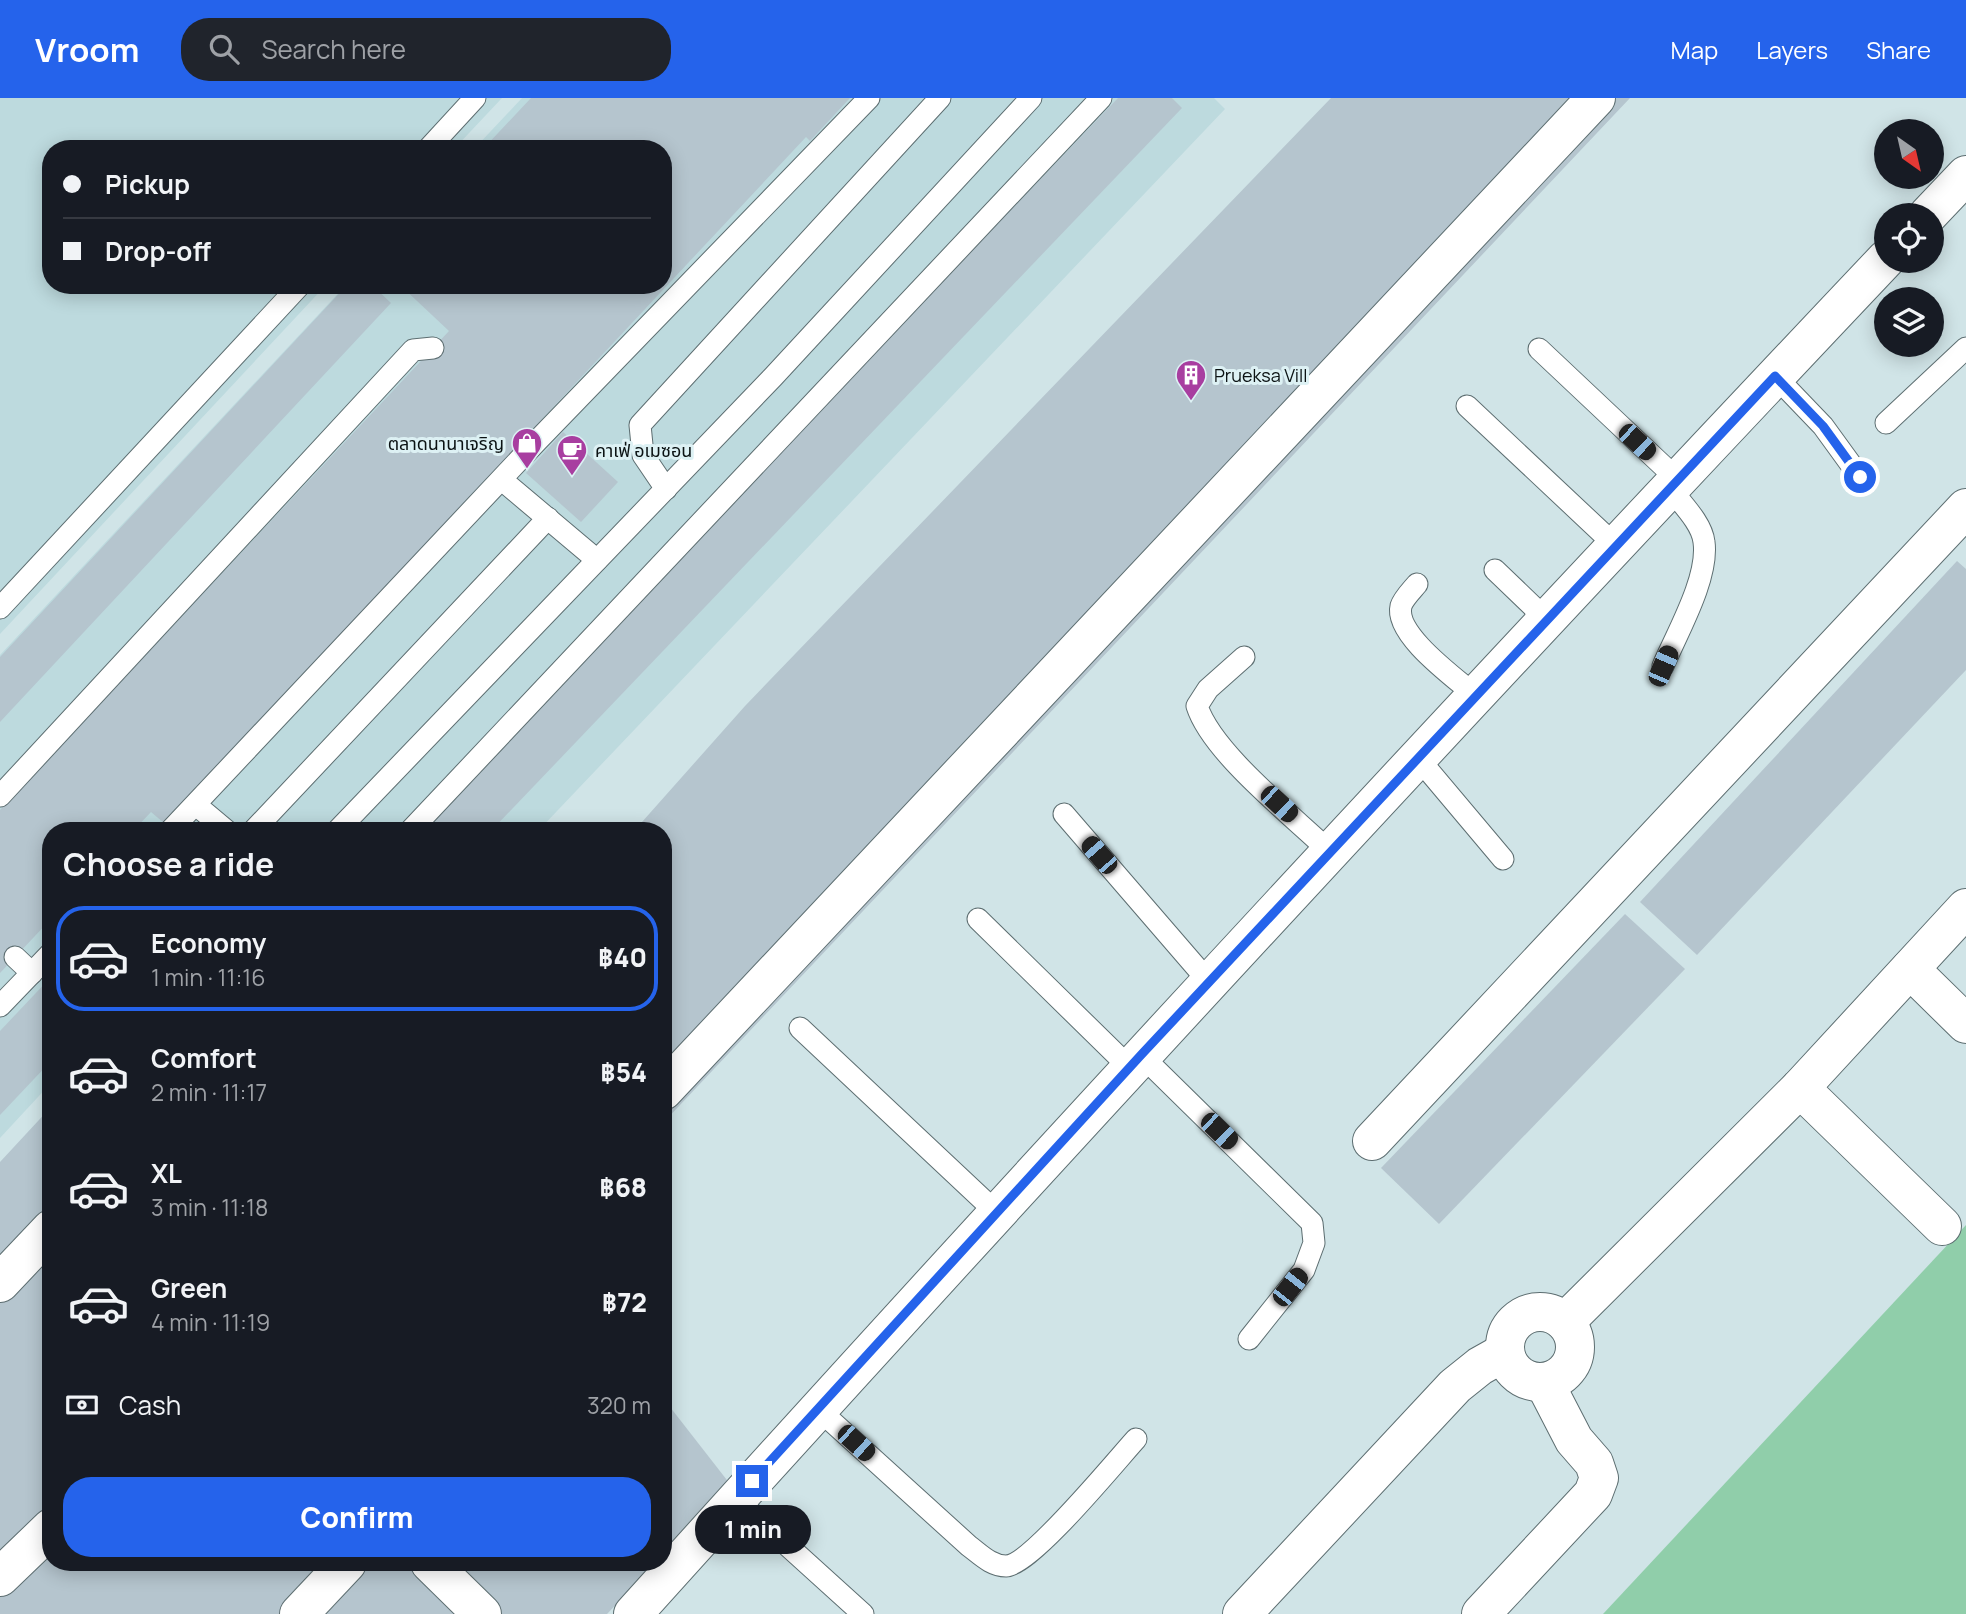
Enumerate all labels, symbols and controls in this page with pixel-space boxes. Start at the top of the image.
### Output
search box [181,18,671,81]
text: Vroom [35,27,139,72]
icon: search [205,30,243,68]
text: Search here [261,31,406,67]
text: Map [1671,33,1718,66]
text: Layers [1756,33,1828,66]
text: Share [1866,33,1931,66]
north arrow [1874,119,1944,189]
map controls [1874,119,1944,357]
text: Pickup [105,166,190,202]
button: locate [1874,203,1944,273]
text: Drop-off [105,233,211,269]
button: layers [1874,287,1944,357]
building icon: Prueksa Vill [1174,358,1208,402]
place label: Prueksa Vill [1214,363,1307,387]
car [1615,420,1660,464]
shop icon: ตลาดนานาเจริญ [510,426,544,470]
place label: ตลาดนานาเจริญ [388,431,504,455]
cafe icon: คาเฟ่ อเมซอน [555,433,589,477]
place label: คาเฟ่ อเมซอน [595,438,692,462]
route start [1844,461,1876,493]
car [1646,643,1681,689]
car [1257,782,1302,826]
car [1078,832,1121,878]
text: Choose a ride [63,842,274,886]
text: Economy [151,925,266,961]
icon: car [67,927,130,990]
text: ฿40 [598,939,647,975]
text: 1 min · 11:16 [151,961,266,993]
text: Comfort [151,1040,257,1076]
icon: car [67,1042,130,1105]
text: ฿54 [601,1054,647,1090]
text: 2 min · 11:17 [151,1076,267,1108]
car [1197,1109,1242,1153]
text: XL [151,1155,182,1191]
icon: car [67,1157,130,1220]
text: ฿68 [599,1169,647,1205]
text: 3 min · 11:18 [151,1191,268,1223]
car [1269,1264,1312,1310]
text: Green [151,1270,227,1306]
icon: car [67,1272,130,1335]
text: ฿72 [602,1284,647,1320]
text: 4 min · 11:19 [151,1306,270,1338]
icon: cash [63,1386,101,1424]
text: Cash [119,1387,181,1423]
text: 320 m [587,1389,651,1421]
car [834,1421,879,1465]
route end [736,1465,768,1497]
button: Confirm [63,1477,651,1557]
callout: 1 min [694,1506,810,1554]
text: 1 min [724,1513,782,1545]

